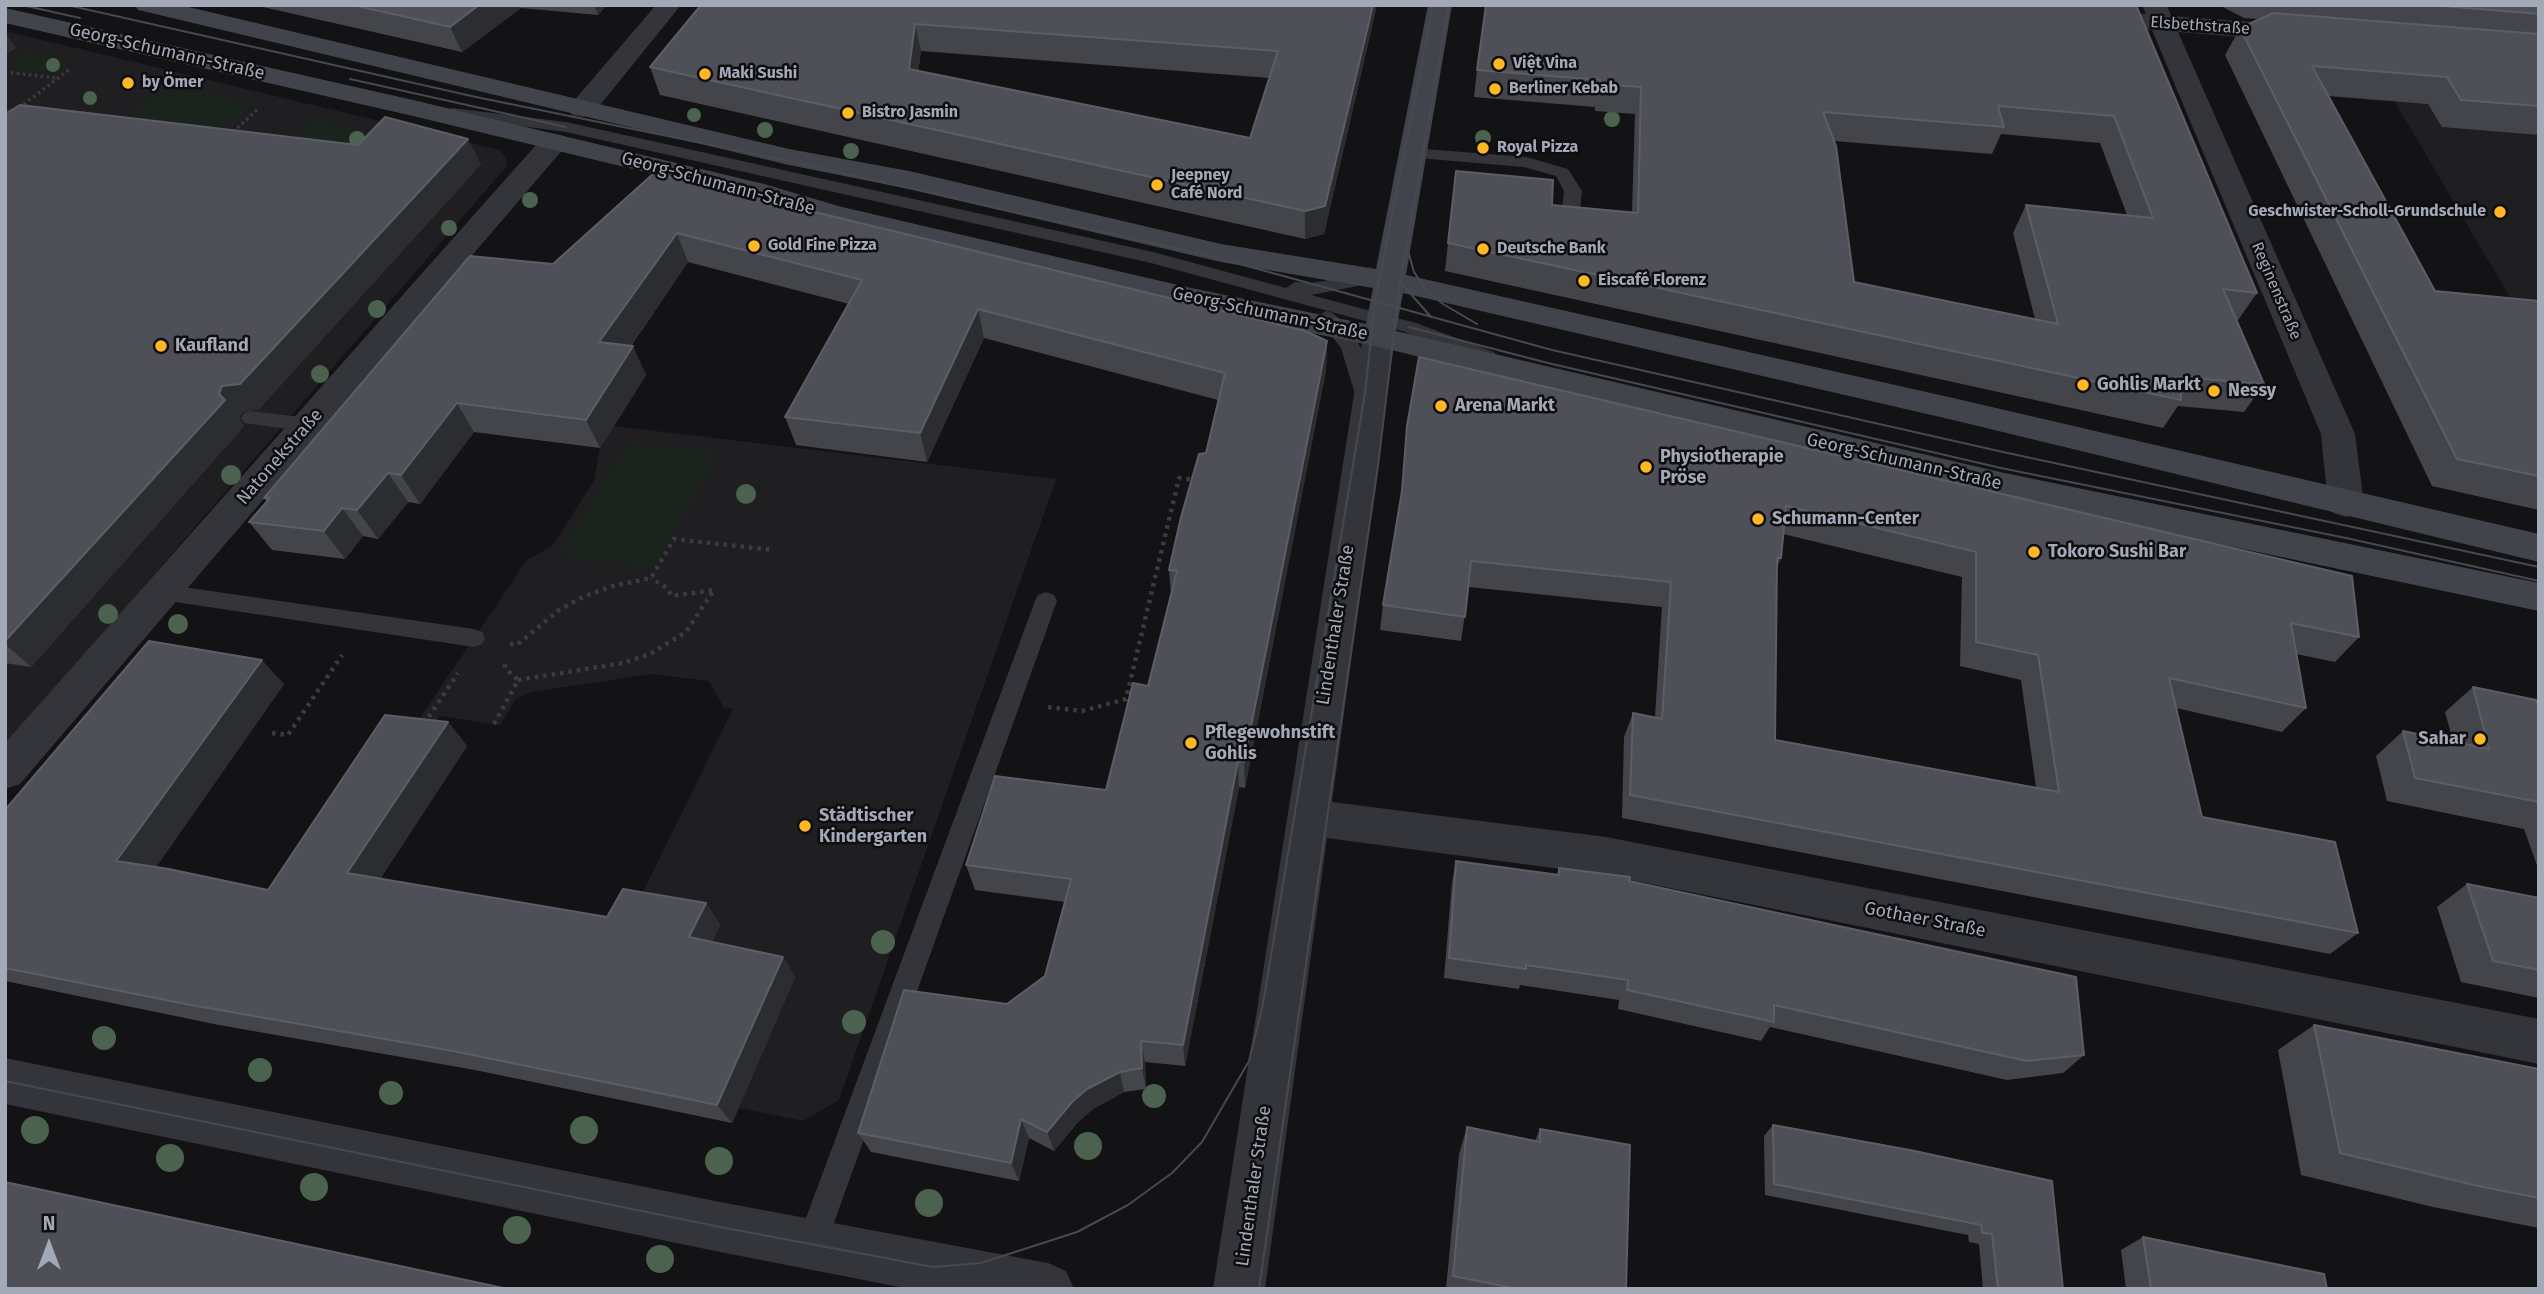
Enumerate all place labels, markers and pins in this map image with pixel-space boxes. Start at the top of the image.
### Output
place label: Việt Vina [1513,54,1577,74]
marker: Việt Vina [1491,56,1507,72]
place label: Maki Sushi [719,64,797,84]
marker: Maki Sushi [697,66,713,82]
place label: by Ömer [142,73,203,93]
marker: by Ömer [120,75,136,91]
place label: Berliner Kebab [1509,79,1618,99]
marker: Berliner Kebab [1487,81,1503,97]
place label: Bistro Jasmin [862,103,958,123]
marker: Bistro Jasmin [840,105,856,121]
place label: Royal Pizza [1497,138,1578,158]
marker: Royal Pizza [1475,140,1491,156]
place label: Jeepney Café Nord [1171,166,1242,204]
marker: Jeepney Café Nord [1149,177,1165,193]
place label: Geschwister-Scholl-Grundschule [2248,202,2486,222]
marker: Geschwister-Scholl-Grundschule [2492,204,2508,220]
place label: Gold Fine Pizza [768,236,877,256]
marker: Gold Fine Pizza [746,238,762,254]
place label: Deutsche Bank [1497,239,1606,259]
marker: Deutsche Bank [1475,241,1491,257]
place label: Eiscafé Florenz [1598,271,1706,291]
marker: Eiscafé Florenz [1576,273,1592,289]
place label: Kaufland [175,335,249,357]
marker: Kaufland [153,338,169,354]
place label: Gohlis Markt [2097,374,2201,396]
marker: Gohlis Markt [2075,377,2091,393]
place label: Nessy [2228,380,2276,402]
marker: Nessy [2206,383,2222,399]
place label: Arena Markt [1455,395,1555,417]
marker: Arena Markt [1433,398,1449,414]
place label: Physiotherapie Pröse [1660,446,1784,489]
marker: Physiotherapie Pröse [1638,459,1654,475]
place label: Schumann-Center [1772,508,1919,530]
marker: Schumann-Center [1750,511,1766,527]
place label: Tokoro Sushi Bar [2048,541,2186,563]
marker: Tokoro Sushi Bar [2026,544,2042,560]
place label: Pflegewohnstift Gohlis [1205,722,1335,764]
place label: Sahar [2418,728,2466,750]
marker: Sahar [2472,731,2488,747]
marker: Pflegewohnstift Gohlis [1183,735,1199,751]
place label: Städtischer Kindergarten [819,805,927,848]
marker: Städtischer Kindergarten [797,818,813,834]

